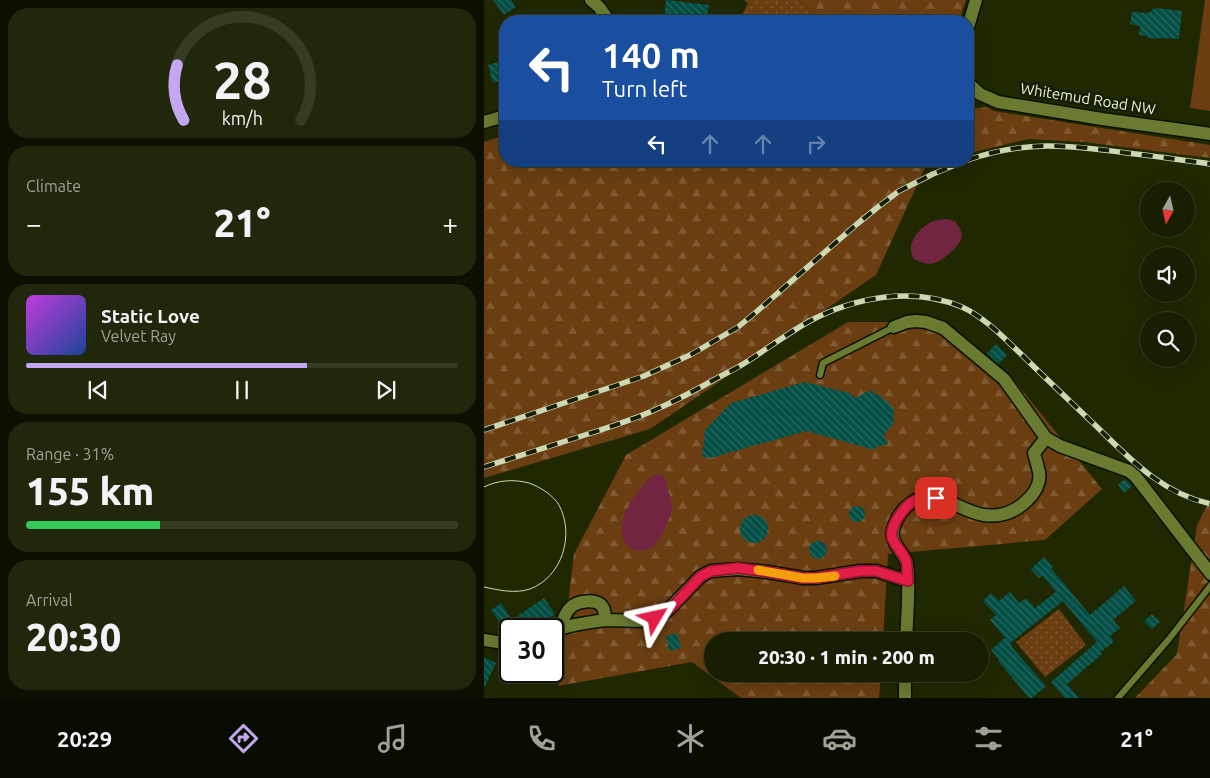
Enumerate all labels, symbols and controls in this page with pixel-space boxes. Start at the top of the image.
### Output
icon: left [519,35,584,100]
text: 140 m [602,35,700,75]
text: 28 [213,51,271,109]
text: Turn left [602,76,687,101]
street label: Whitemud Road NW [1019,79,1157,118]
text: km/h [221,108,263,128]
icon: left [643,130,671,158]
icon: ahead [696,130,724,158]
icon: ahead [749,130,777,158]
icon: right [802,130,830,158]
text: Climate [26,177,81,195]
north arrow [1140,182,1195,238]
map controls [1140,182,1195,367]
text: 21° [214,202,270,244]
text: − [26,208,42,239]
text: + [442,208,458,239]
button: sound [1140,247,1195,302]
text: Static Love [101,305,200,327]
button: search [1140,312,1195,367]
text: Velvet Ray [101,327,176,345]
icon: previous [84,376,112,404]
icon: pause [228,376,256,404]
icon: next [372,376,400,404]
text: Range · 31% [26,445,114,463]
text: 155 km [26,470,154,512]
pin [915,477,957,519]
icon: arrive [922,484,950,512]
text: Arrival [26,591,73,609]
position arrow [628,591,680,643]
text: 20:30 [26,616,121,658]
speed limit sign: 30 [499,618,564,683]
text: 20:30 · 1 min · 200 m [758,646,935,668]
icon: directions [226,721,261,756]
icon: music [375,721,410,756]
icon: phone [524,721,559,756]
icon: climate [673,721,708,756]
icon: car [822,721,857,756]
icon: filters [971,721,1006,756]
text: 20:29 [57,726,112,751]
text: 21° [1120,726,1153,751]

